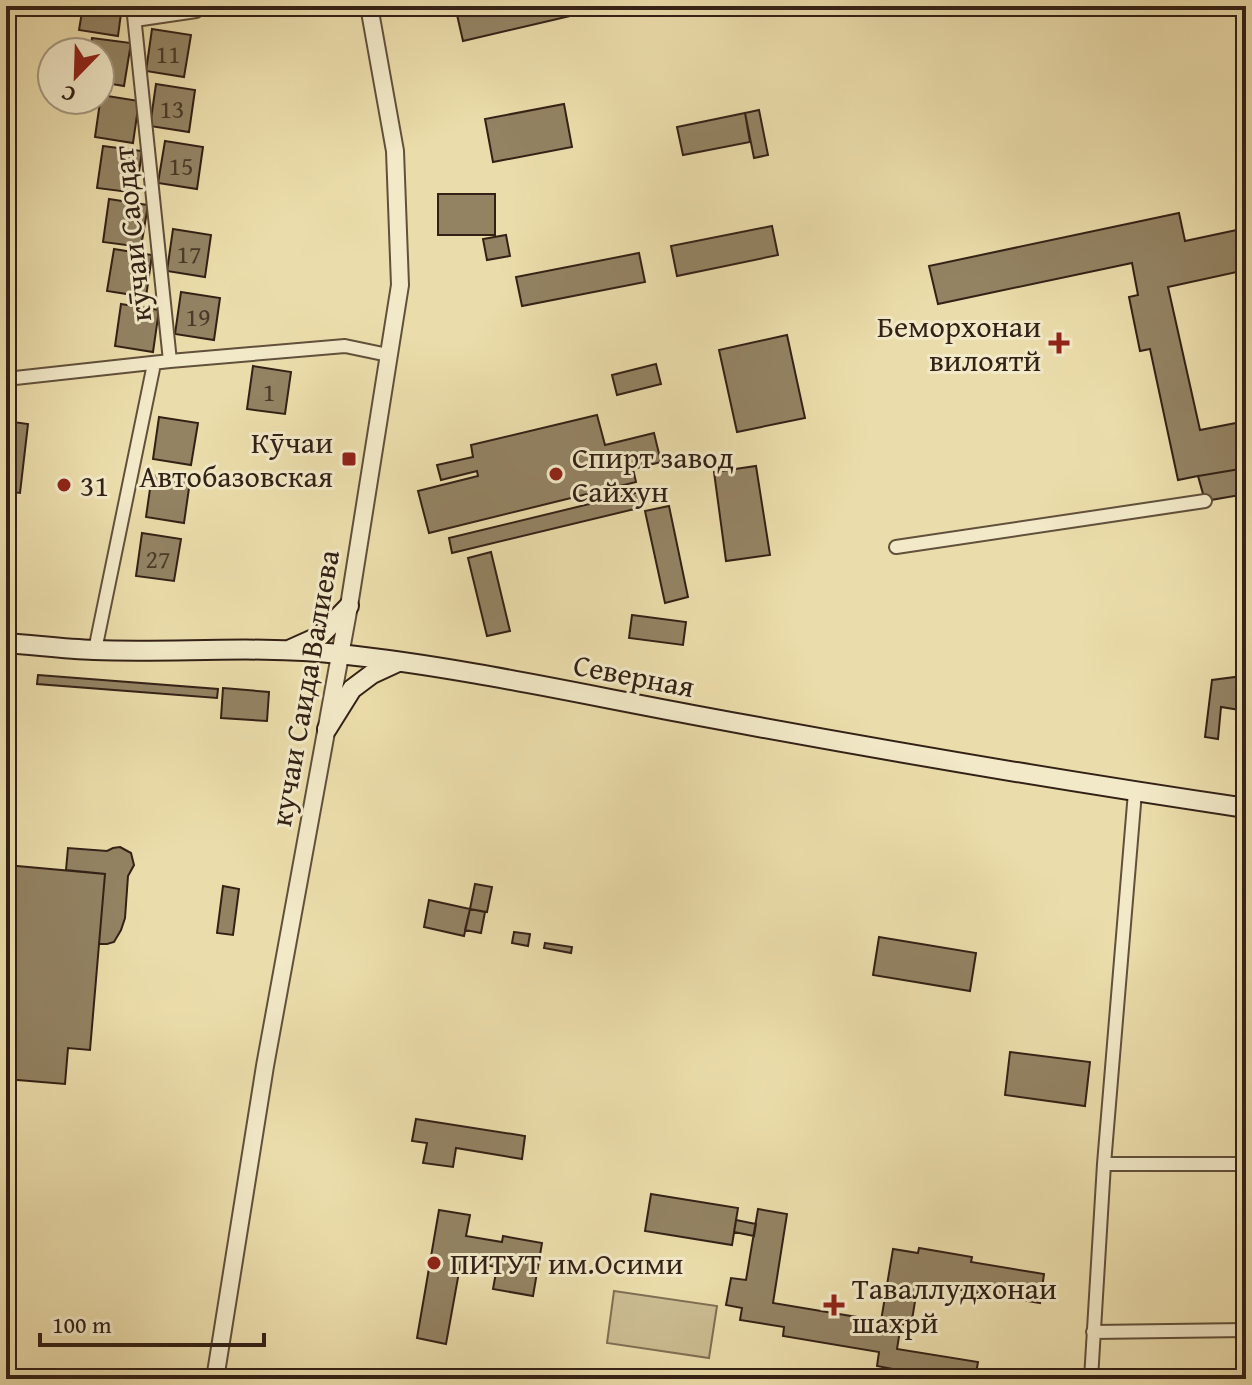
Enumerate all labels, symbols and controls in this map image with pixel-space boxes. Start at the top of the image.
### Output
house number: 11 [155,34,181,73]
north arrow [36,36,116,116]
text: С [56,77,80,112]
house number: 13 [159,89,185,128]
street label: кӯчаи Саодат [100,143,162,324]
house number: 15 [168,146,194,185]
house number: 17 [176,234,202,273]
house number: 19 [185,297,211,336]
place label: Беморхонаи вилоятй [877,304,1041,382]
marker: Беморхонаи вилоятй [1048,332,1070,354]
house number: 1 [263,372,275,411]
place label: Кӯчаи Автобазовская [139,420,333,498]
place label: Спирт завод Сайхун [572,435,734,513]
marker: Кӯчаи Автобазовская [340,450,358,468]
place label: 31 [80,463,109,507]
marker: Спирт завод Сайхун [547,465,565,483]
marker: 31 [55,476,73,494]
house number: 27 [145,539,171,578]
street label: кучаи Саида Валиева [258,546,350,830]
street label: Северная [570,642,698,708]
place label: ПИТУТ им.Осими [450,1241,683,1285]
marker: ПИТУТ им.Осими [425,1254,443,1272]
place label: Таваллудхонаи шахрй [852,1266,1057,1344]
marker: Таваллудхонаи шахрй [823,1294,845,1316]
scale bar [40,1297,264,1347]
text: 100 m [52,1307,112,1342]

